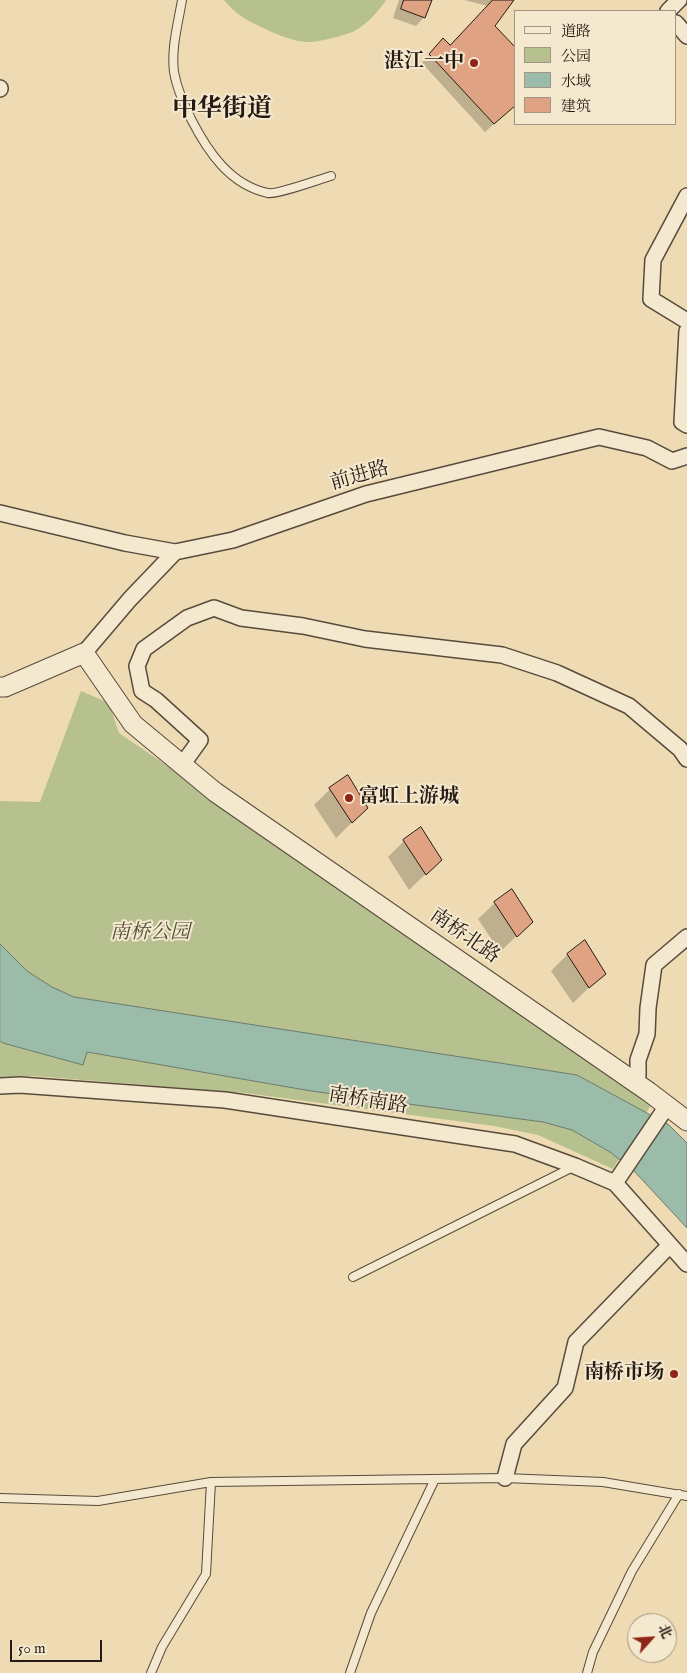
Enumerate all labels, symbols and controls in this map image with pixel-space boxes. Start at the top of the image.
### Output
legend [514,10,677,125]
text: 道路 [561,22,591,41]
text: 公园 [561,47,591,66]
place label: 湛江一中 [384,51,464,75]
marker: 湛江一中 [468,57,480,69]
text: 水域 [561,72,591,91]
district label: 中华街道 [172,96,272,126]
text: 建筑 [561,97,591,116]
street label: 前进路 [328,457,392,497]
place label: 富虹上游城 [359,786,459,810]
marker: 富虹上游城 [343,792,355,804]
street label: 南桥北路 [424,904,504,970]
park label: 南桥公园 [110,922,190,946]
street label: 南桥南路 [327,1084,409,1120]
place label: 南桥市场 [584,1362,664,1386]
marker: 南桥市场 [668,1368,680,1380]
north arrow [627,1613,677,1663]
text: 北 [653,1622,676,1642]
scale bar [12,1630,105,1662]
text: 50 m [18,1639,46,1658]

